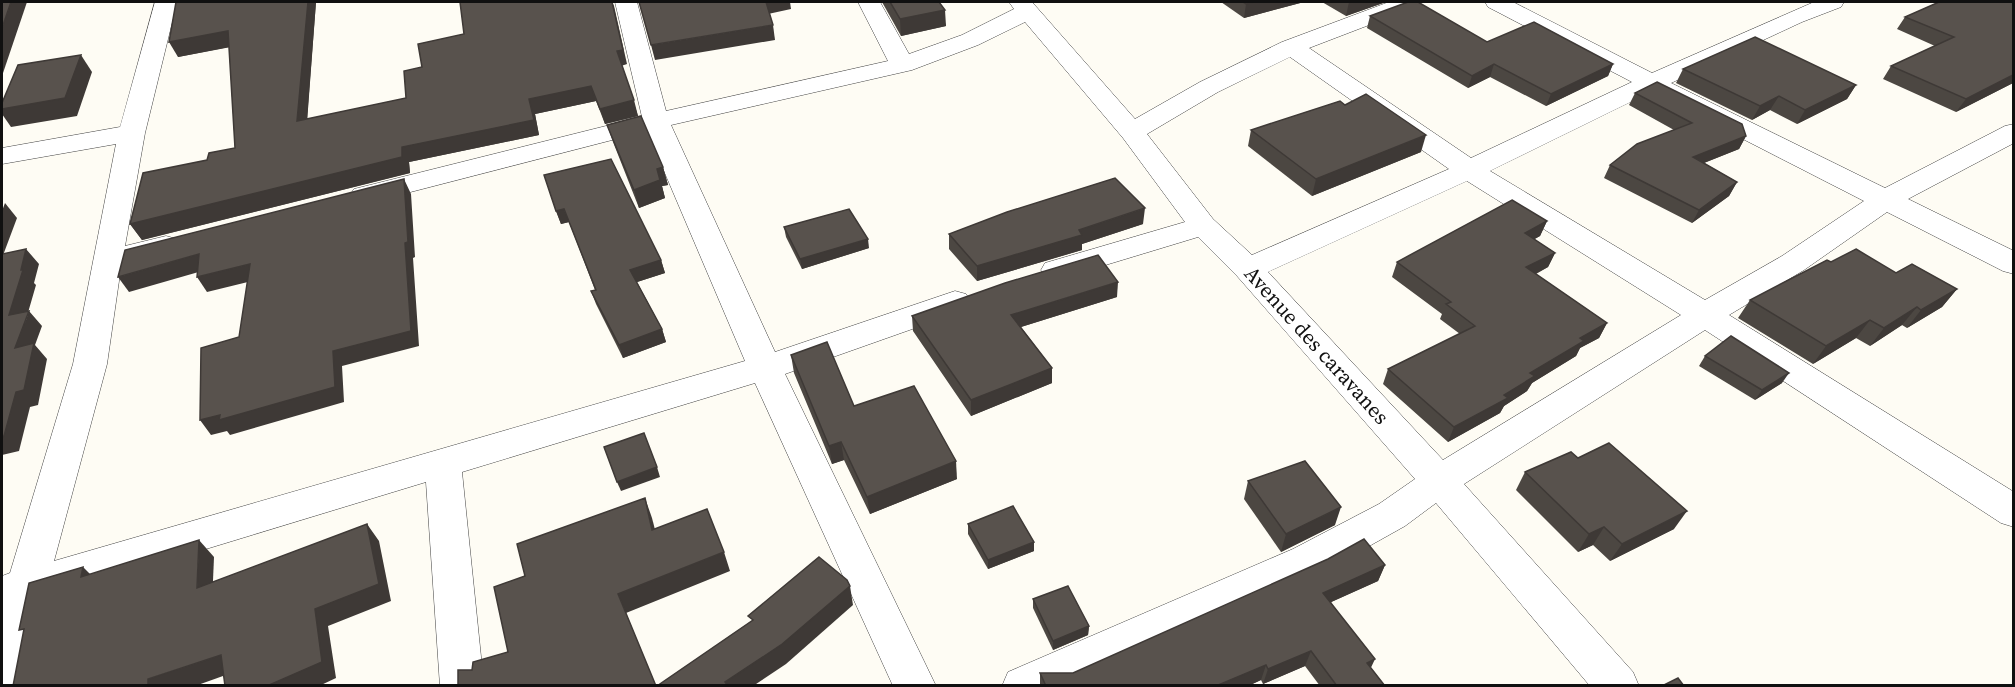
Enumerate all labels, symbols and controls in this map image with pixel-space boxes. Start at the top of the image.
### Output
street label: Avenue des caravanes [1238,260,1396,430]

